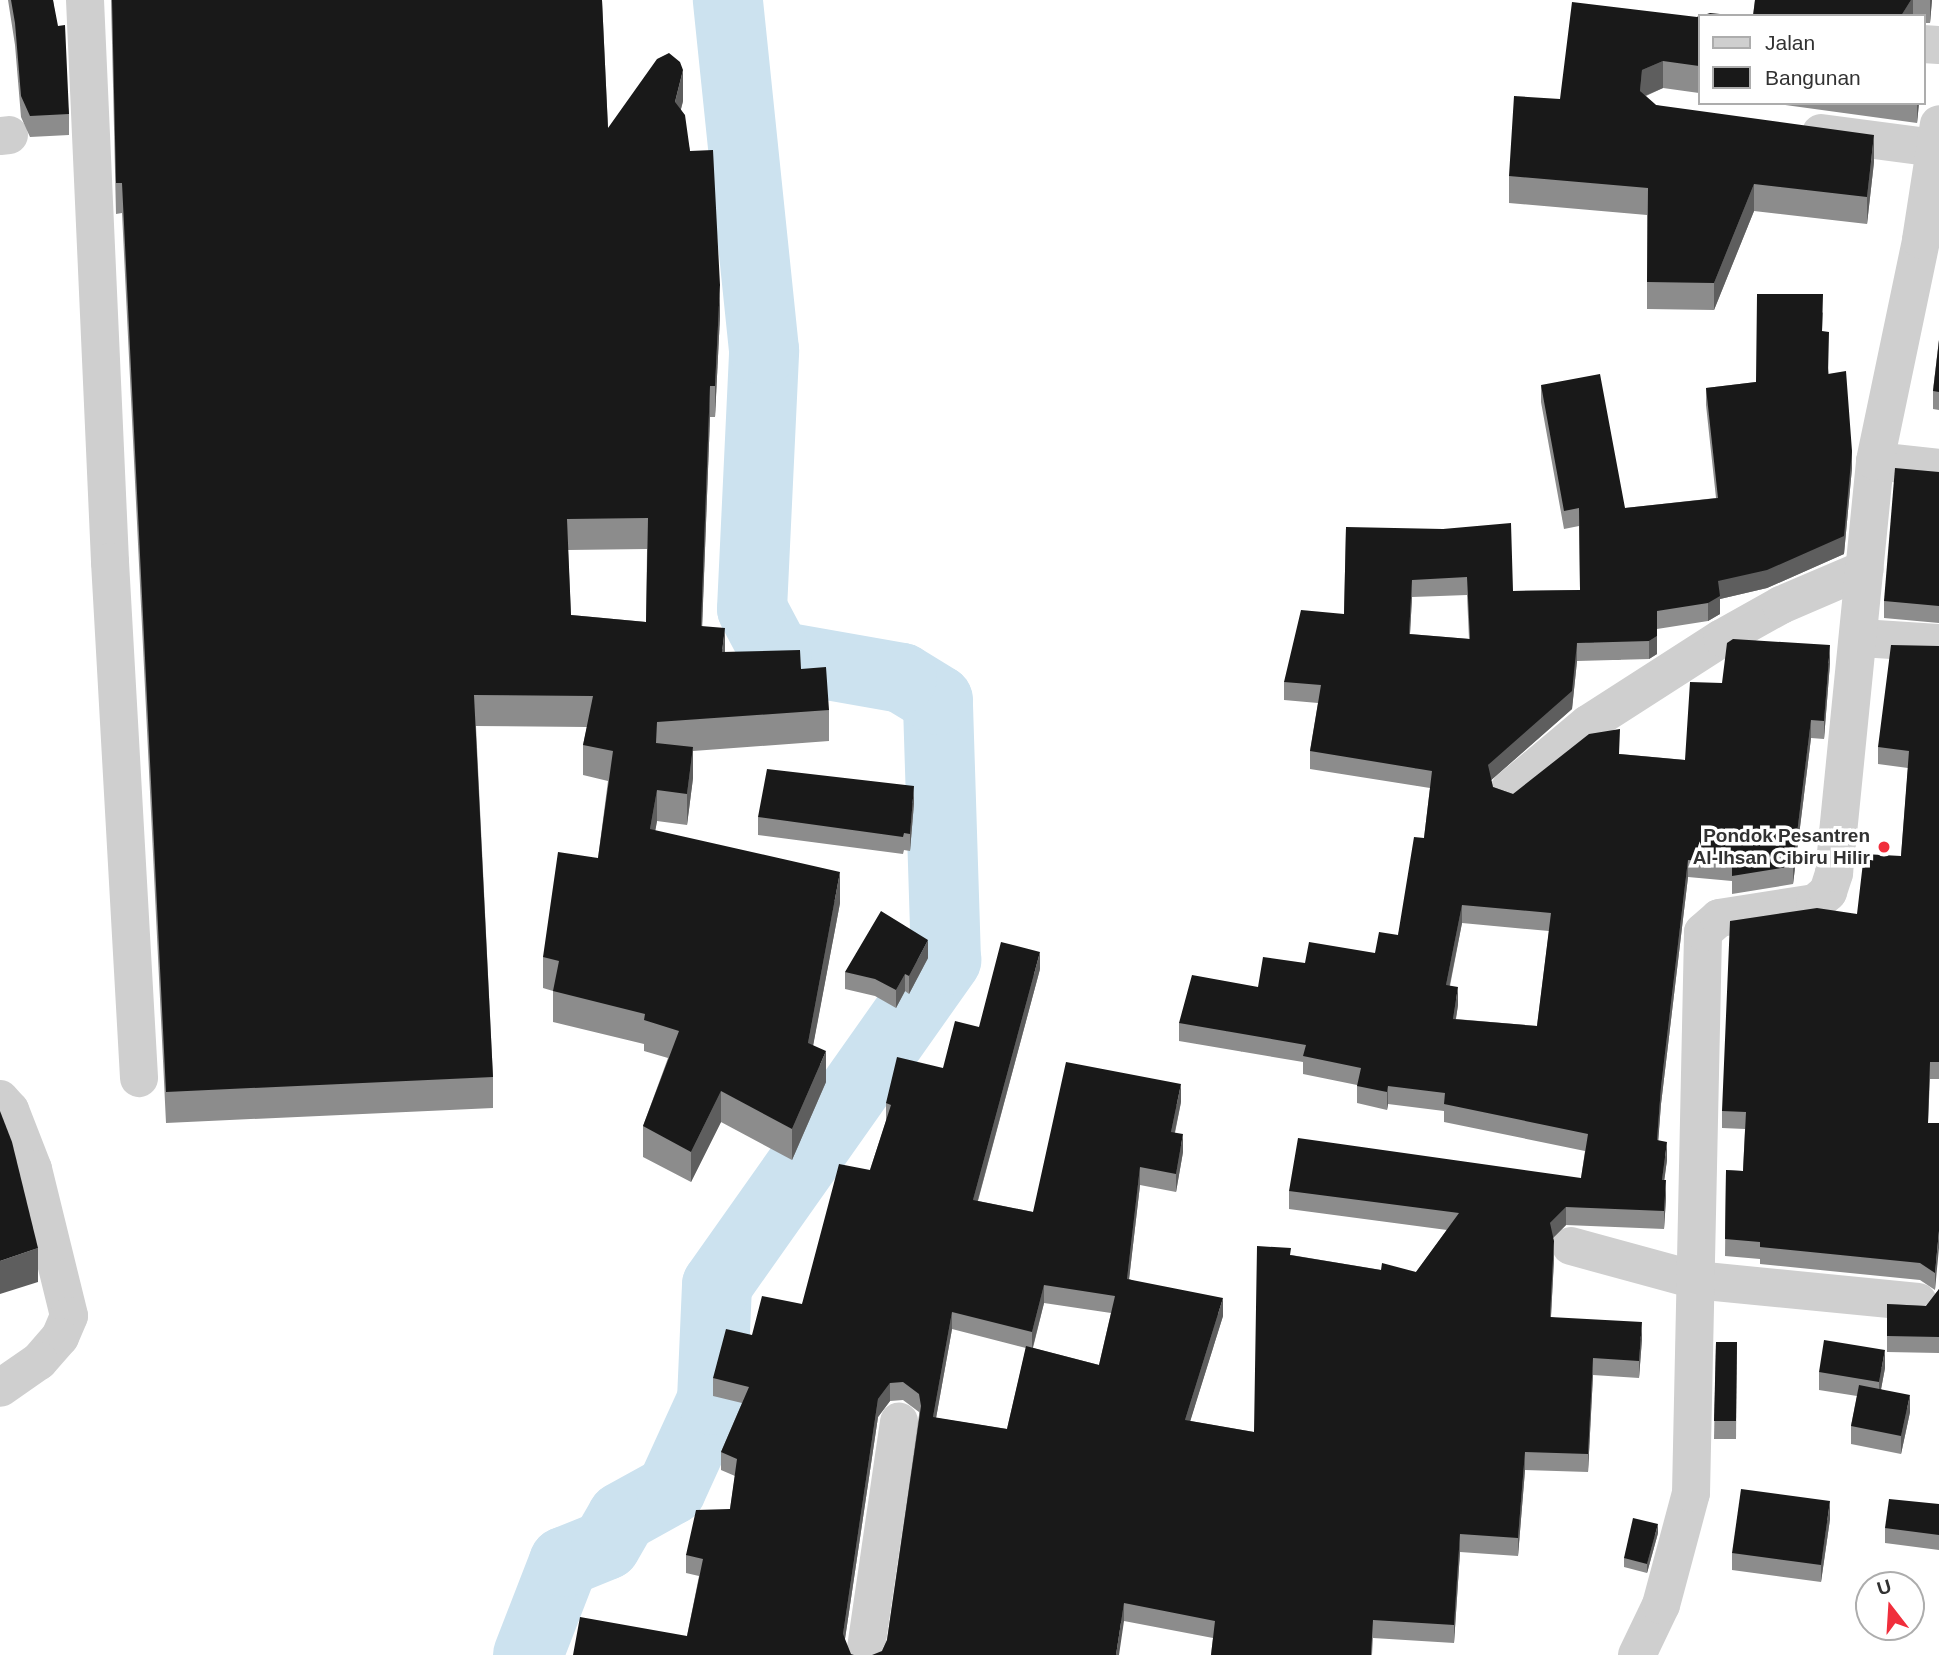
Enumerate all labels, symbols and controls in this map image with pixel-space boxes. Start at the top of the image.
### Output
legend [1698,14,1925,105]
text: Jalan [1765,31,1815,54]
text: Bangunan [1765,66,1861,89]
place label: Pondok Pesantren Al-Ihsan Cibiru Hilir [1693,825,1870,869]
marker: Pondok Pesantren Al-Ihsan Cibiru Hilir [1876,839,1892,855]
north arrow [1855,1571,1925,1641]
text: U [1875,1575,1894,1599]

